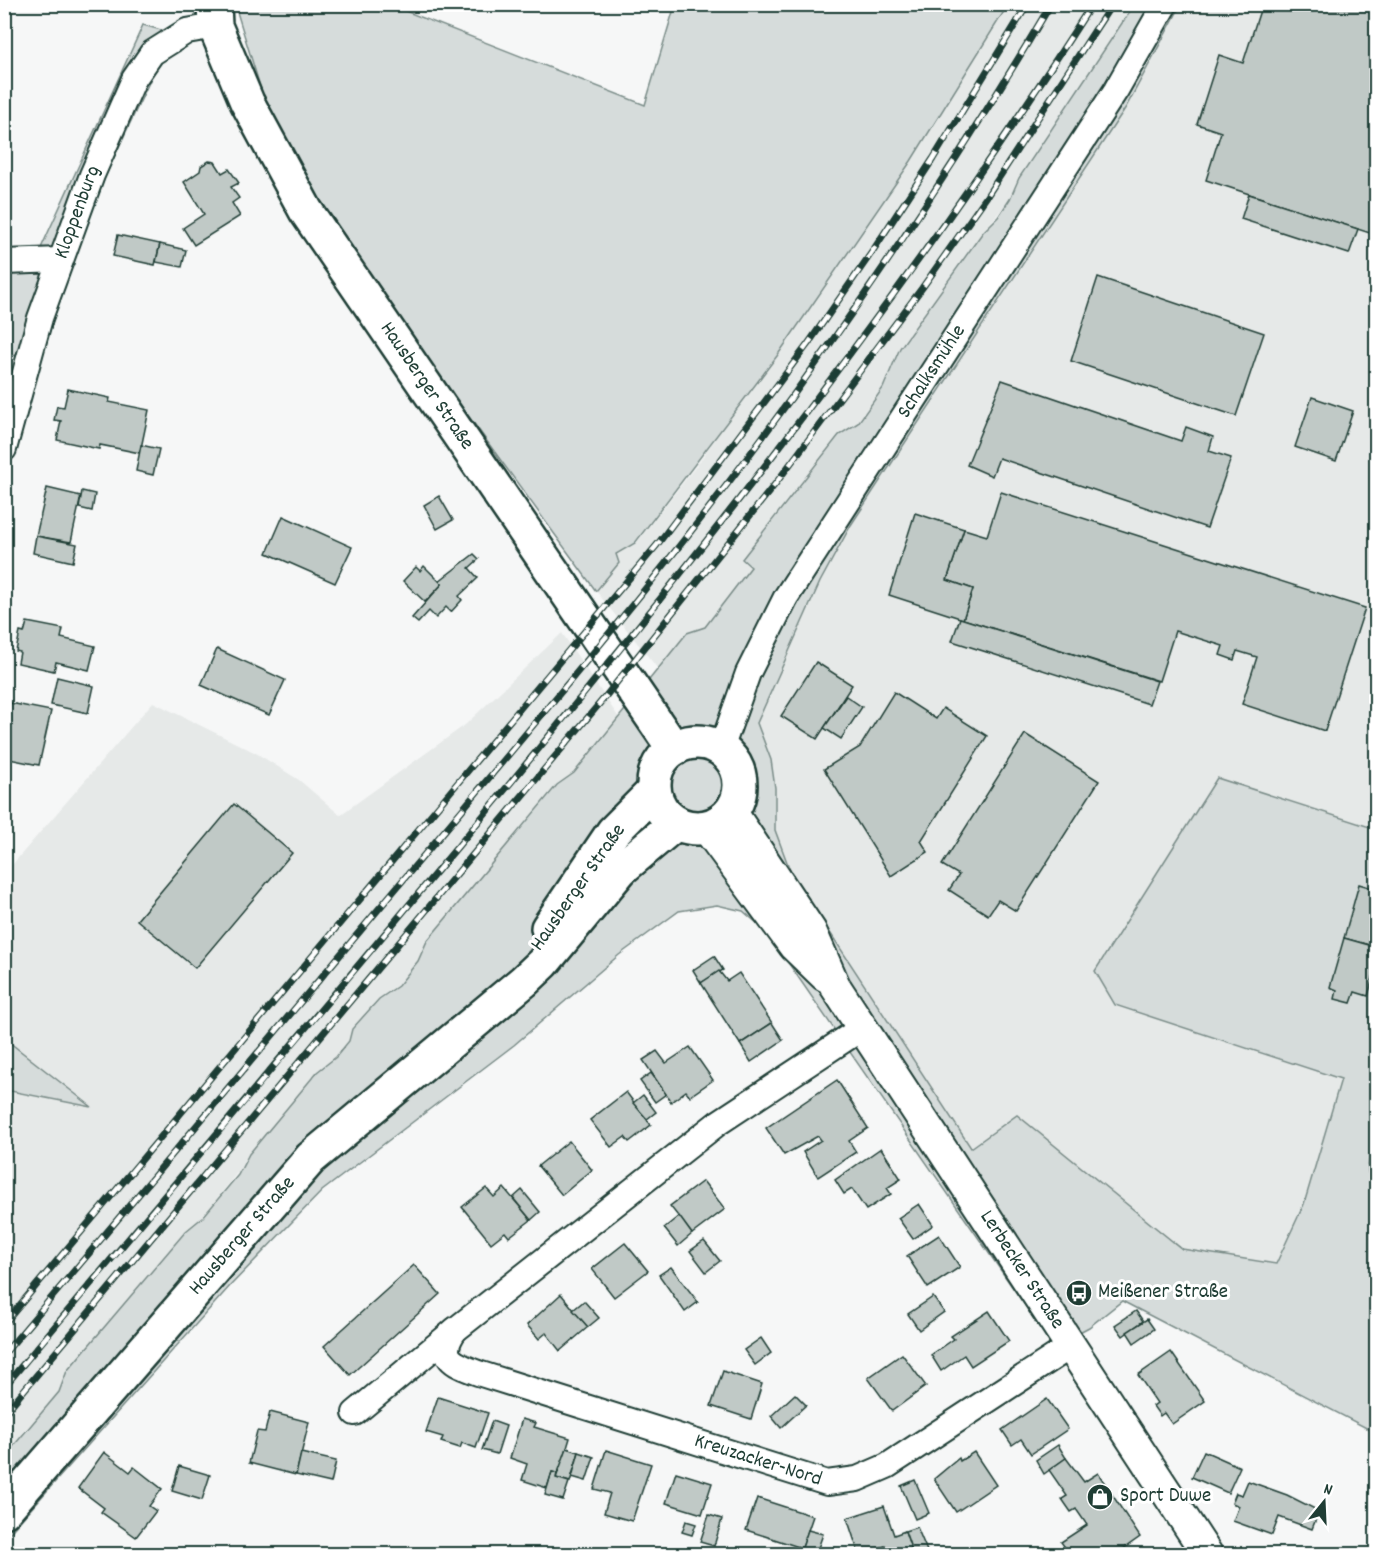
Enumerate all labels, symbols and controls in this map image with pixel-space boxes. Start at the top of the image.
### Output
street label: Kloppenburg [48,161,109,264]
street label: Hausberger Straße [371,316,481,457]
street label: Schalksmühle [891,319,974,425]
street label: Hausberger Straße [524,818,634,958]
street label: Hausberger Straße [182,1170,303,1303]
street label: Lerbecker Straße [971,1205,1071,1336]
bus stop icon: Meißener Straße [1064,1278,1094,1308]
place label: Meißener Straße [1098,1278,1228,1308]
street label: Kreuzacker-Nord [690,1427,825,1495]
north arrow [1294,1472,1354,1532]
text: N [1321,1478,1335,1502]
shop icon: Sport Duwe [1085,1482,1115,1512]
place label: Sport Duwe [1120,1482,1211,1512]

